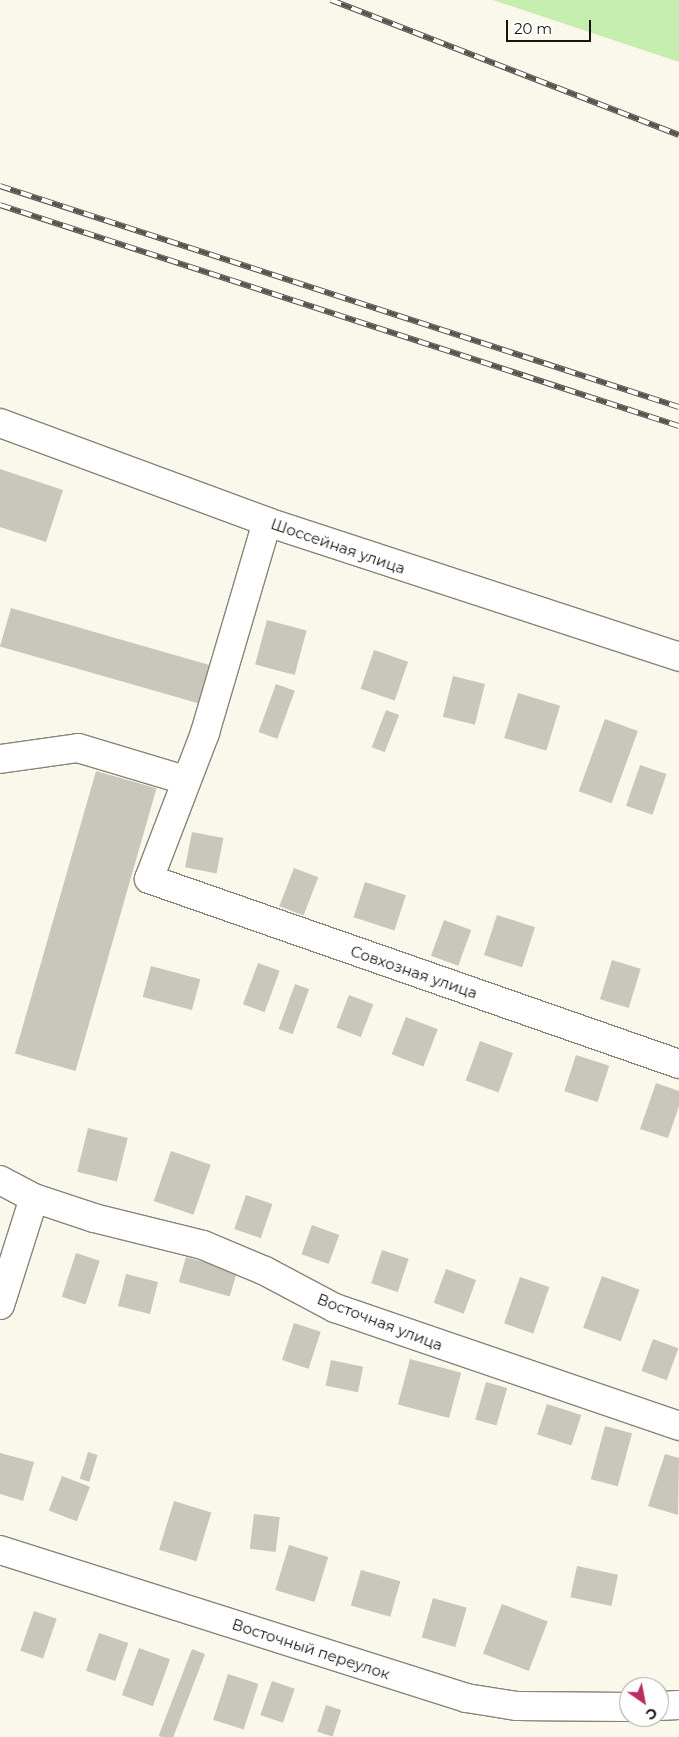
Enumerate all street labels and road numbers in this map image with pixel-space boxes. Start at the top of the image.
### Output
street label: Шоссейная улица [268,515,408,577]
street label: Совхозная улица [348,942,480,1002]
street label: Восточная улица [315,1290,445,1354]
street label: Восточный переулок [230,1615,392,1683]

